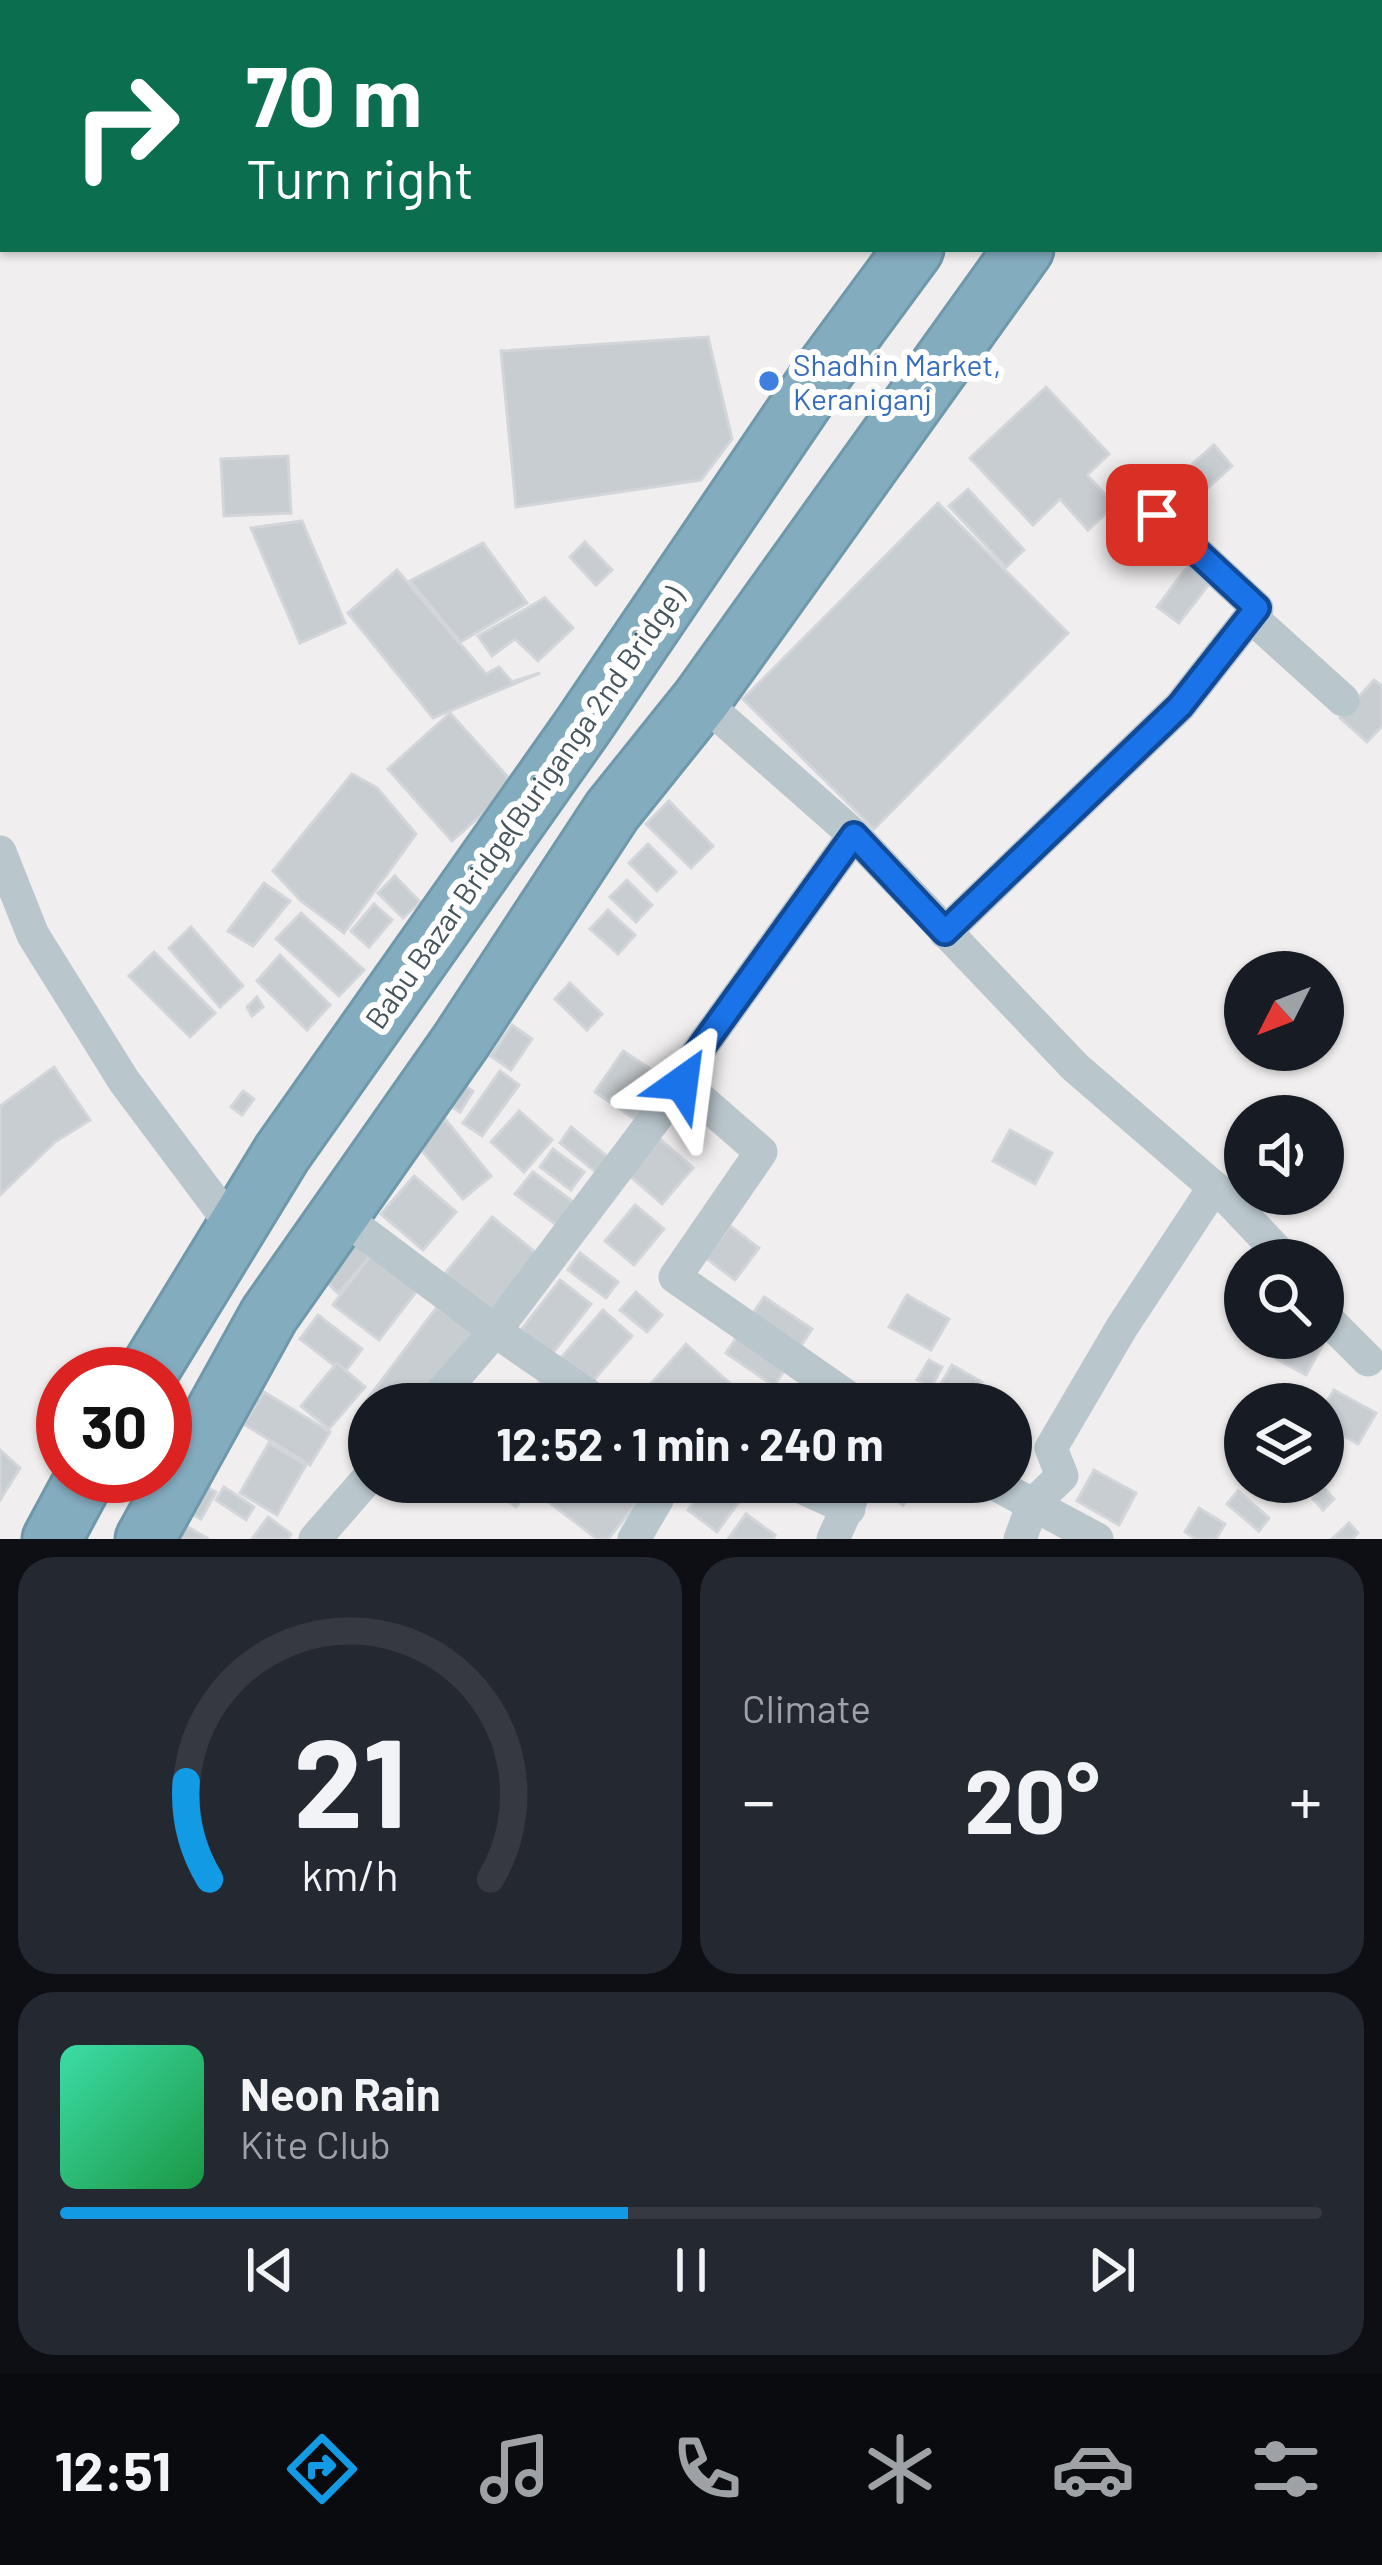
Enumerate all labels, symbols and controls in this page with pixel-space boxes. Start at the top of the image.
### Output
text: 70 m [246,43,422,144]
icon: right [48,48,204,204]
text: Turn right [246,145,474,210]
place label: Shadhin Market, Keraniganj [793,346,1001,416]
marker: Shadhin Market, Keraniganj [756,368,782,394]
pin [1106,464,1208,566]
icon: arrive [1124,482,1190,548]
street label: Babu Bazar Bridge(Buriganga 2nd Bridge) [357,579,691,1035]
north arrow [1224,951,1344,1071]
map controls [1224,951,1344,1503]
position arrow [619,1020,745,1146]
button: sound [1224,1095,1344,1215]
button: search [1224,1239,1344,1359]
speed limit sign: 30 [36,1347,192,1503]
button: layers [1224,1383,1344,1503]
text: 12:52 · 1 min · 240 m [496,1416,884,1470]
text: Climate [742,1684,871,1731]
text: 21 [293,1703,407,1853]
text: 20° [964,1744,1100,1852]
text: − [742,1759,775,1838]
text: + [1289,1759,1322,1838]
text: km/h [301,1847,399,1899]
text: Neon Rain [240,2066,441,2120]
text: Kite Club [240,2120,391,2167]
icon: previous [237,2237,303,2303]
icon: pause [658,2237,724,2303]
icon: next [1079,2237,1145,2303]
icon: directions [280,2427,364,2511]
icon: music [473,2427,557,2511]
icon: phone [665,2427,749,2511]
icon: climate [858,2427,942,2511]
icon: car [1051,2427,1135,2511]
icon: filters [1244,2427,1328,2511]
text: 12:51 [54,2437,171,2502]

